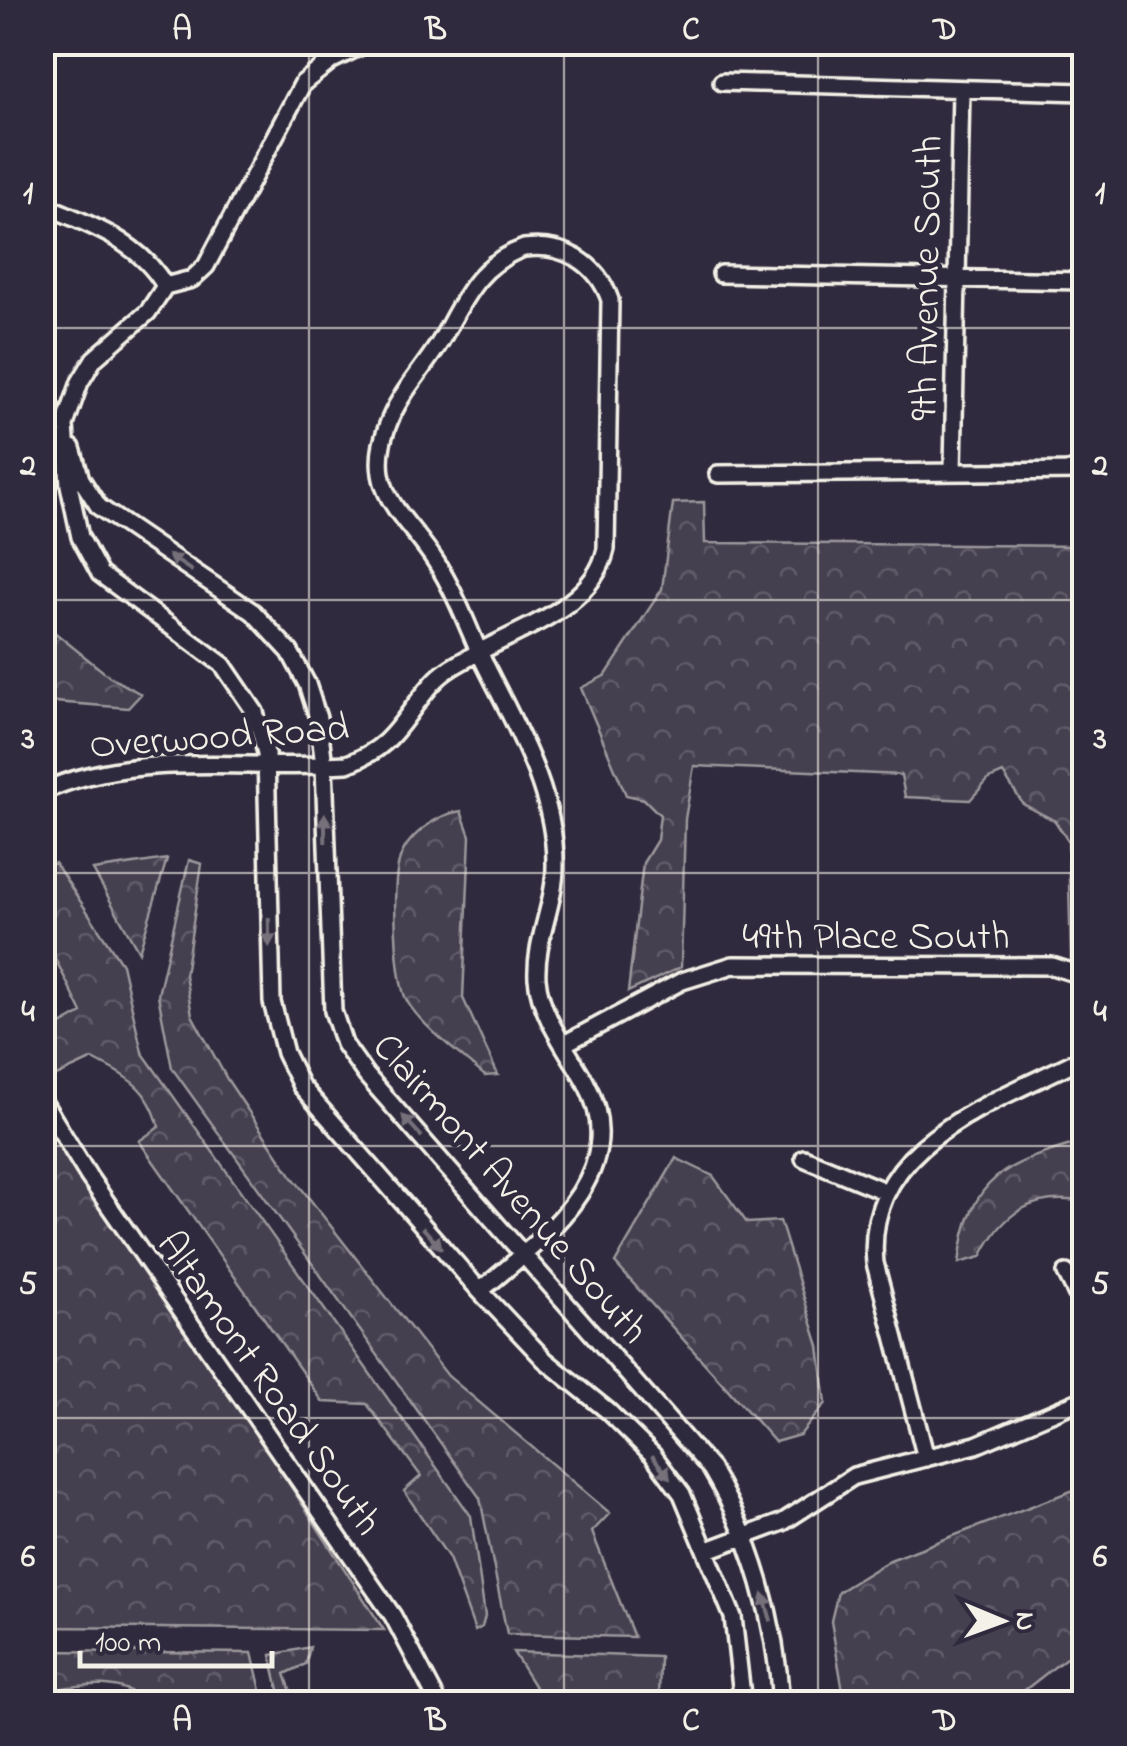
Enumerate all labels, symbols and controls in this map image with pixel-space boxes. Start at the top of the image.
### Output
text: A [172,8,192,55]
text: B [423,8,447,55]
text: C [682,8,700,55]
text: D [931,8,957,55]
street label: 9th Avenue South [897,135,960,421]
text: 1 [23,172,33,219]
text: 1 [1095,172,1105,219]
text: 2 [19,444,36,491]
text: 2 [1091,444,1108,491]
one-way arrow [166,554,193,573]
street label: Overwood Road [87,700,351,777]
text: 3 [20,717,35,764]
text: 3 [1092,717,1107,764]
one-way arrow [317,811,333,843]
street label: 49th Place South [742,909,1010,968]
one-way arrow [262,917,278,949]
text: 4 [21,990,35,1037]
text: 4 [1093,990,1107,1037]
street label: Clairmont Avenue South [356,1021,661,1359]
one-way arrow [401,1114,424,1138]
street label: Altamont Road South [140,1220,395,1549]
one-way arrow [421,1225,443,1250]
text: 5 [19,1262,37,1309]
text: 5 [1091,1262,1109,1309]
one-way arrow [650,1454,671,1480]
text: 6 [21,1535,35,1582]
text: 6 [1093,1535,1107,1582]
north arrow [952,1571,1052,1671]
one-way arrow [759,1592,774,1622]
scale bar [80,1606,272,1668]
text: N [1003,1612,1044,1631]
text: 100 m [95,1622,161,1666]
text: A [172,1699,192,1746]
text: B [423,1699,447,1746]
text: C [682,1699,700,1746]
text: D [931,1699,957,1746]

